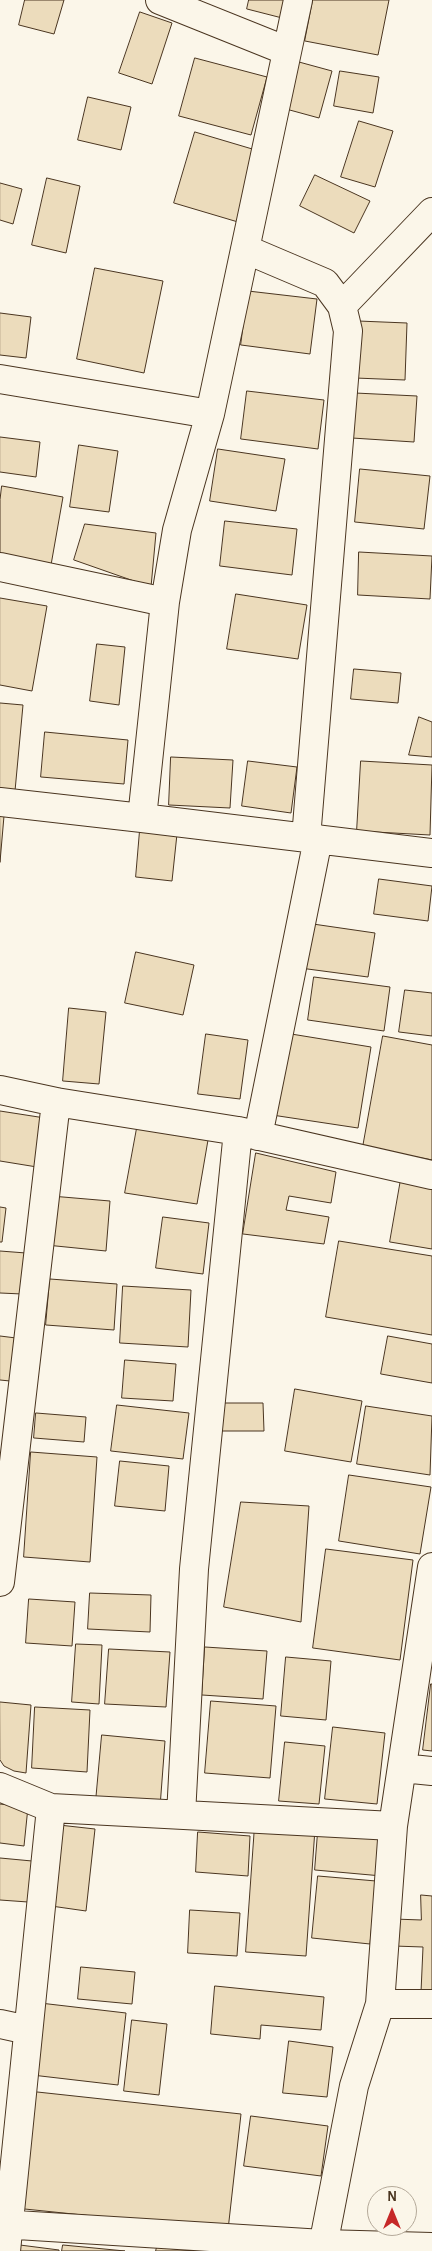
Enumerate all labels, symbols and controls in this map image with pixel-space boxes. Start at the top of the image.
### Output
north arrow [367,2186,417,2236]
text: N [387,2190,397,2204]

